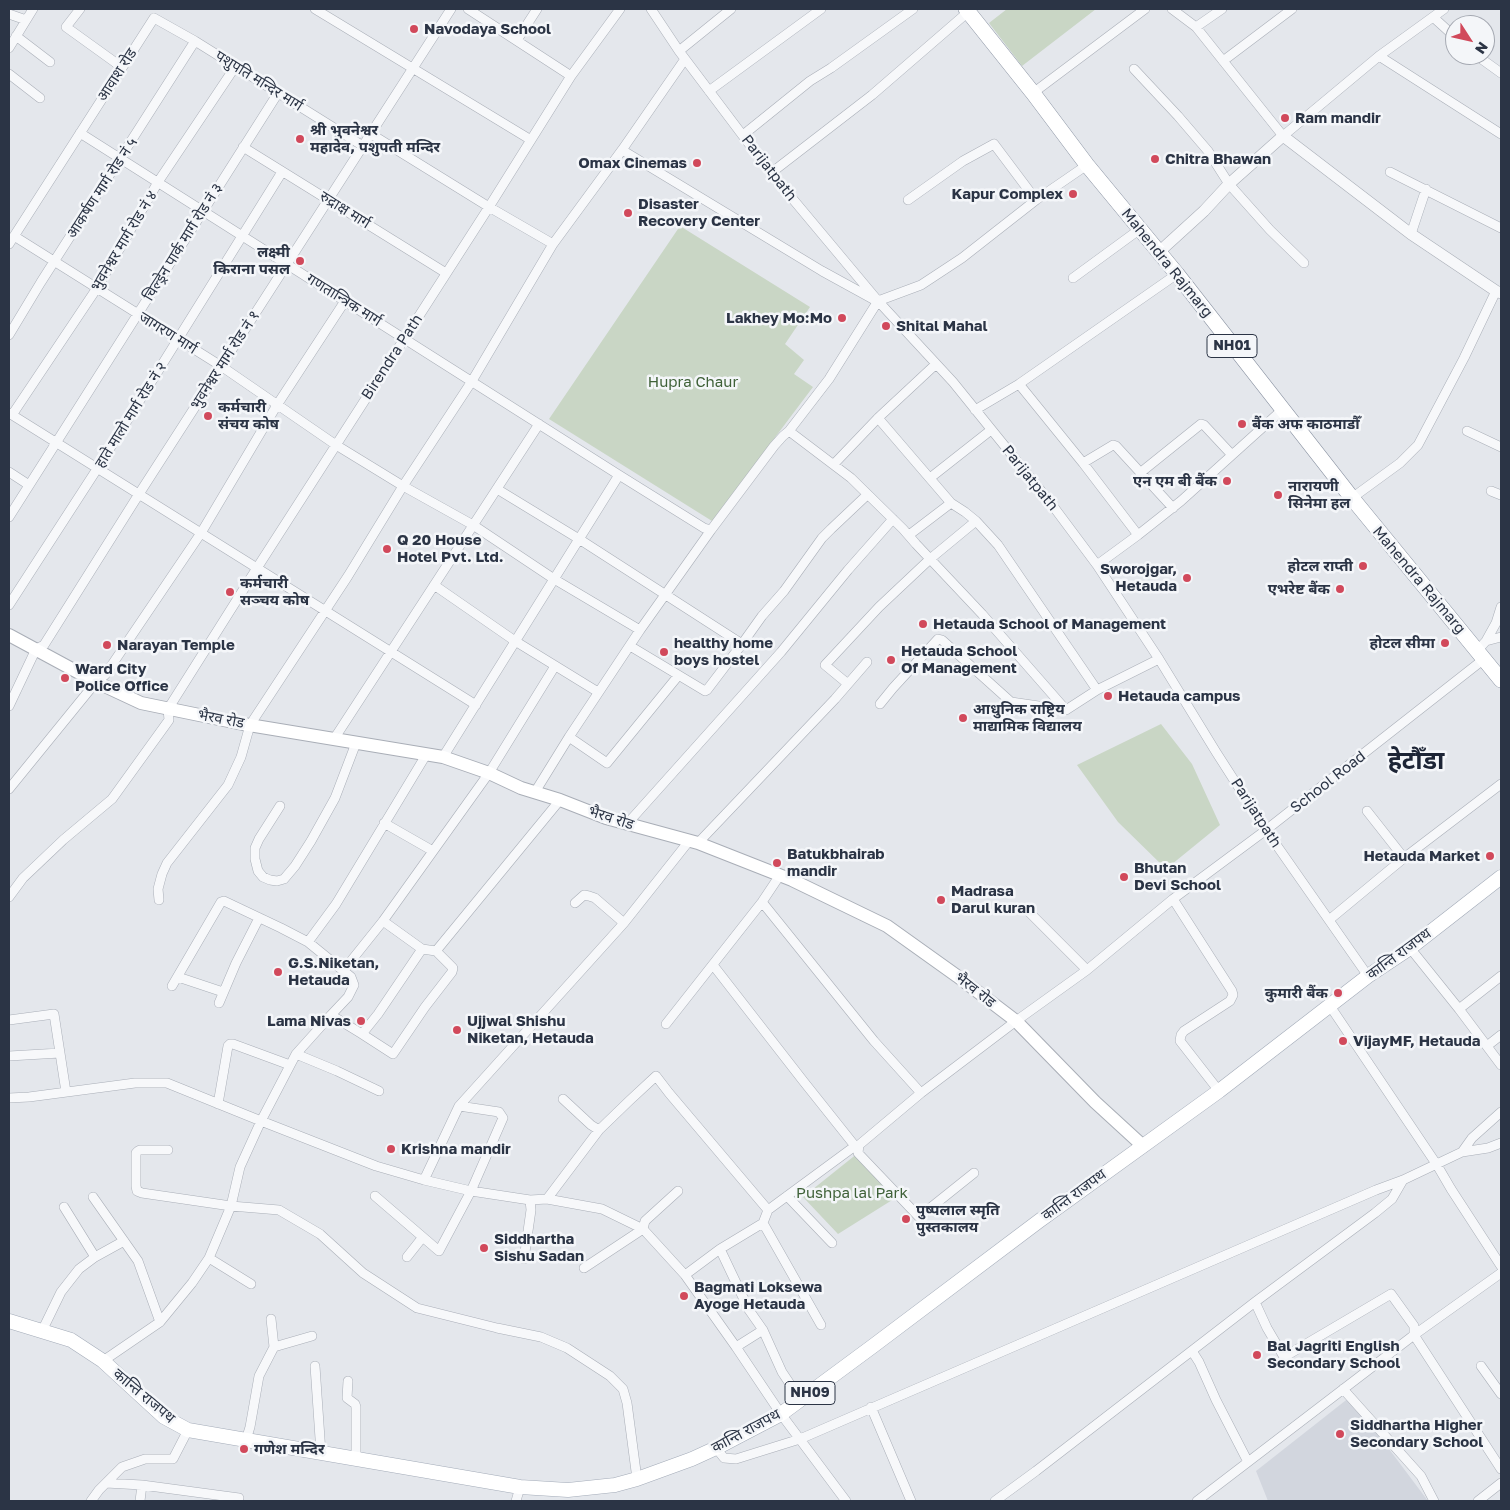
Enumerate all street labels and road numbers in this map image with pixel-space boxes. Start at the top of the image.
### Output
street label: आवाश रोड [93,45,141,105]
street label: पशुपति मन्दिर मार्ग [212,47,306,115]
street label: Parijatpath [738,131,800,205]
street label: आकर्षण मार्ग रोड नं ५ [63,134,141,242]
street label: चिल्ड्रेन पार्क मार्ग रोड नं ३ [139,180,227,304]
street label: भुवनेश्वर मार्ग रोड नं ४ [87,187,161,295]
street label: रुद्राक्ष मार्ग [316,187,374,233]
street label: Mahendra Rajmarg [1118,205,1216,321]
street label: गणतान्त्रिक मार्ग [303,270,385,330]
street label: भुवनेश्वर मार्ग रोड नं १ [186,307,264,413]
street label: जागरण मार्ग [135,308,201,358]
street label: Birendra Path [358,311,426,403]
road number: NH01 [1207,334,1257,358]
street label: हाते मालो मार्ग रोड नं २ [91,359,171,471]
street label: Parijatpath [998,442,1062,514]
street label: Mahendra Rajmarg [1369,523,1469,637]
street label: भैरव रोड [196,706,246,732]
street label: School Road [1287,747,1369,817]
street label: Parijatpath [1227,775,1285,851]
street label: भैरव रोड [586,802,636,834]
street label: कान्ति राजपथ [1363,925,1435,983]
street label: भैरव रोड [951,968,999,1012]
street label: कान्ति राजपथ [1038,1166,1110,1224]
street label: कान्ति राजपथ [109,1365,179,1427]
road number: NH09 [785,1382,835,1405]
street label: कान्ति राजपथ [708,1405,784,1457]

